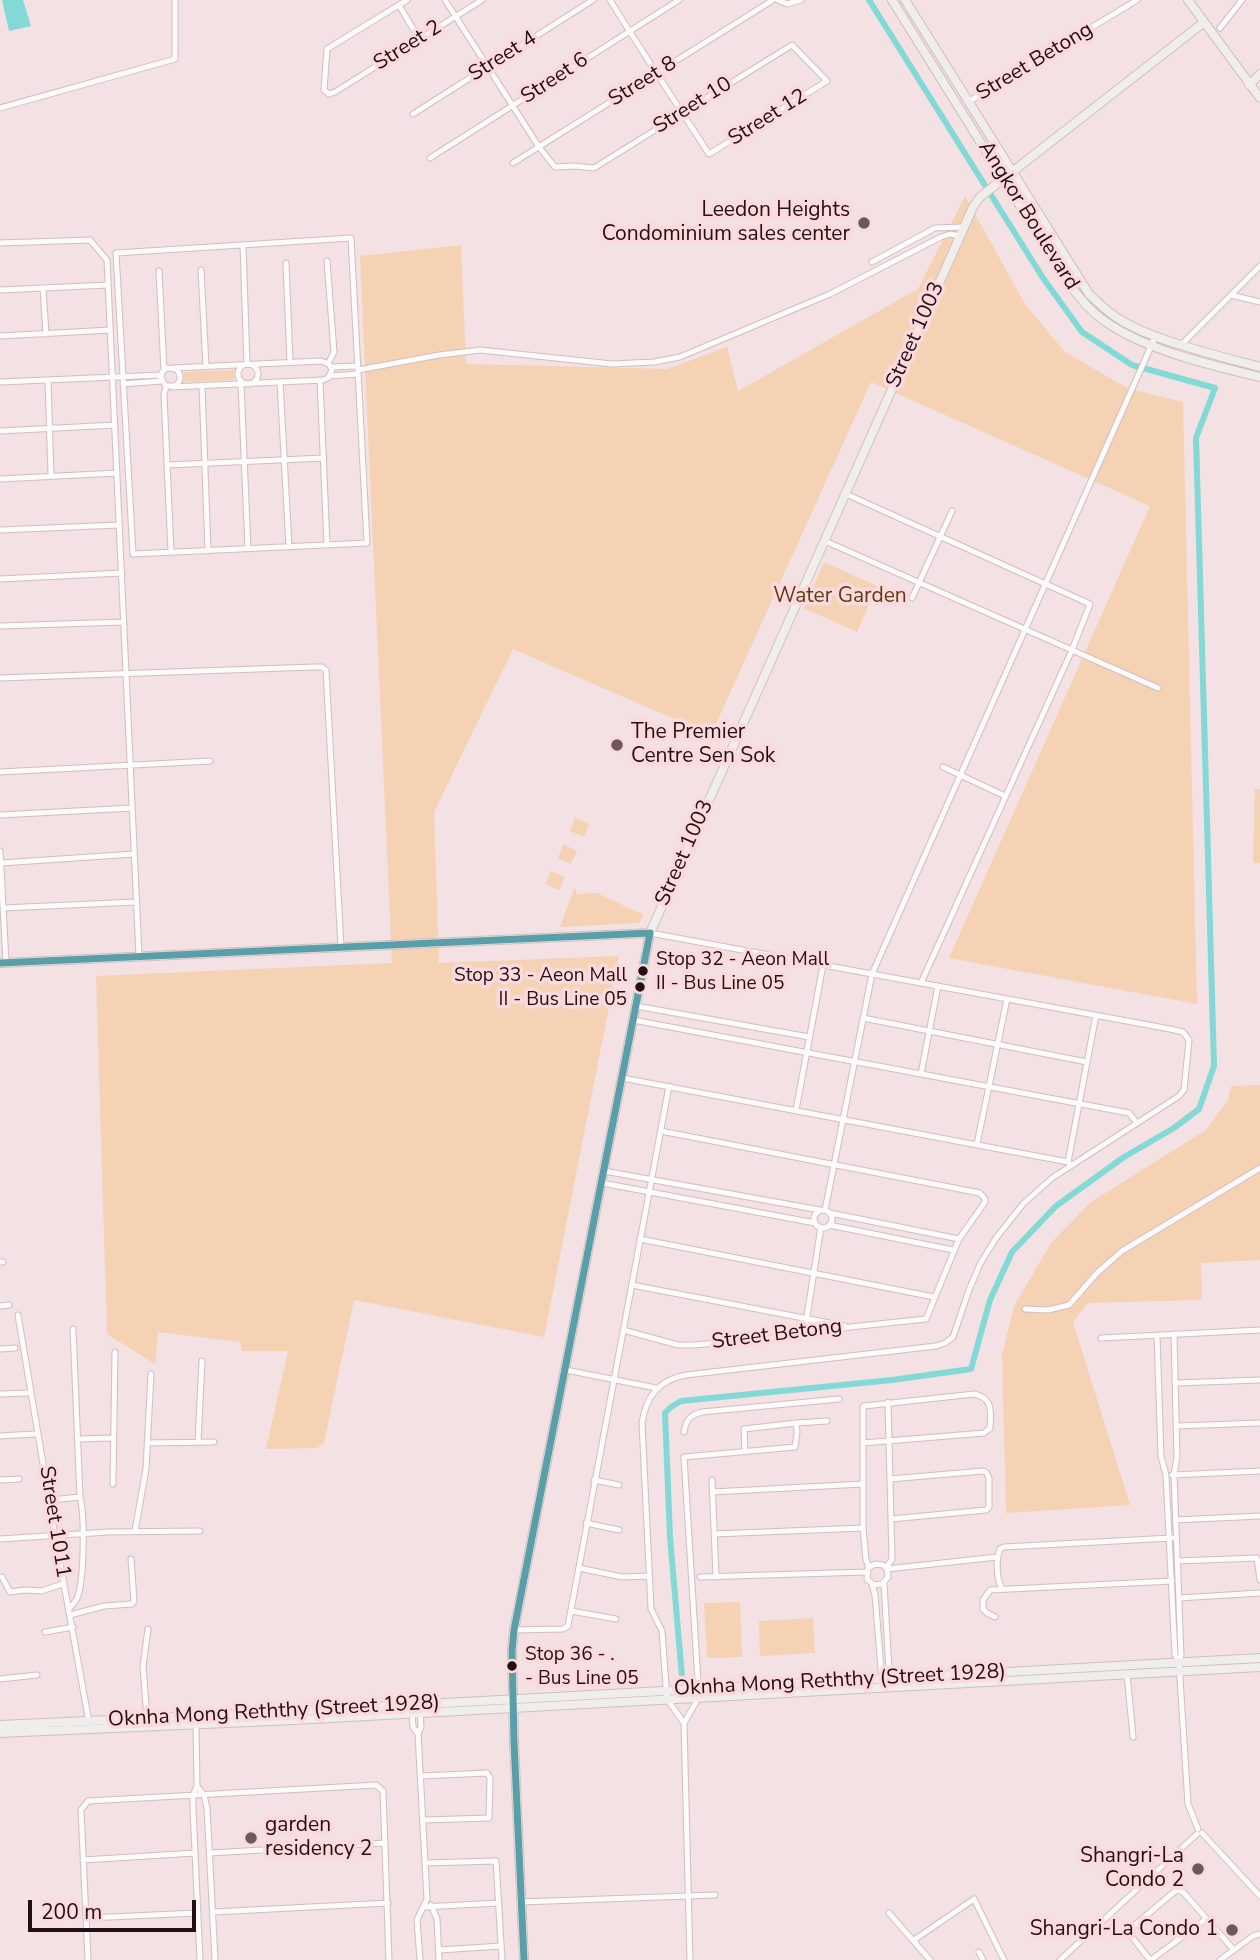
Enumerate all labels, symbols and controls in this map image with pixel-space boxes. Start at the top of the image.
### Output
street label: Street 2 [369,15,447,77]
street label: Street Betong [972,17,1098,107]
street label: Street 4 [464,26,542,88]
street label: Street 6 [517,48,593,110]
street label: Street 8 [604,51,682,113]
street label: Street 10 [649,72,737,140]
street label: Street 12 [724,84,812,152]
street label: Angkor Boulevard [972,137,1084,295]
place label: Leedon Heights Condominium sales center [602,198,850,248]
marker: Leedon Heights Condominium sales center [856,215,872,231]
street label: Street 1003 [881,278,951,392]
park label: Water Garden [773,584,907,610]
place label: The Premier Centre Sen Sok [631,720,775,770]
marker: The Premier Centre Sen Sok [609,737,625,753]
street label: Street 1003 [650,796,720,910]
place label: Stop 32 - Aeon Mall II - Bus Line 05 [656,949,829,993]
marker: Stop 32 - Aeon Mall II - Bus Line 05 [636,964,650,978]
place label: Stop 33 - Aeon Mall II - Bus Line 05 [454,965,627,1009]
marker: Stop 33 - Aeon Mall II - Bus Line 05 [633,980,647,994]
street label: Street Betong [710,1314,844,1356]
street label: Street 1011 [33,1464,75,1580]
place label: Stop 36 - . - Bus Line 05 [525,1644,639,1688]
marker: Stop 36 - . - Bus Line 05 [505,1659,519,1673]
street label: Oknha Mong Reththy (Street 1928) [673,1660,1007,1702]
street label: Oknha Mong Reththy (Street 1928) [107,1691,441,1733]
place label: garden residency 2 [265,1813,372,1863]
marker: garden residency 2 [243,1830,259,1846]
place label: Shangri-La Condo 2 [1080,1844,1184,1894]
marker: Shangri-La Condo 2 [1190,1861,1206,1877]
scale bar [32,1886,200,1930]
text: 200 m [41,1898,102,1926]
place label: Shangri-La Condo 1 [1030,1917,1218,1943]
marker: Shangri-La Condo 1 [1224,1922,1240,1938]

